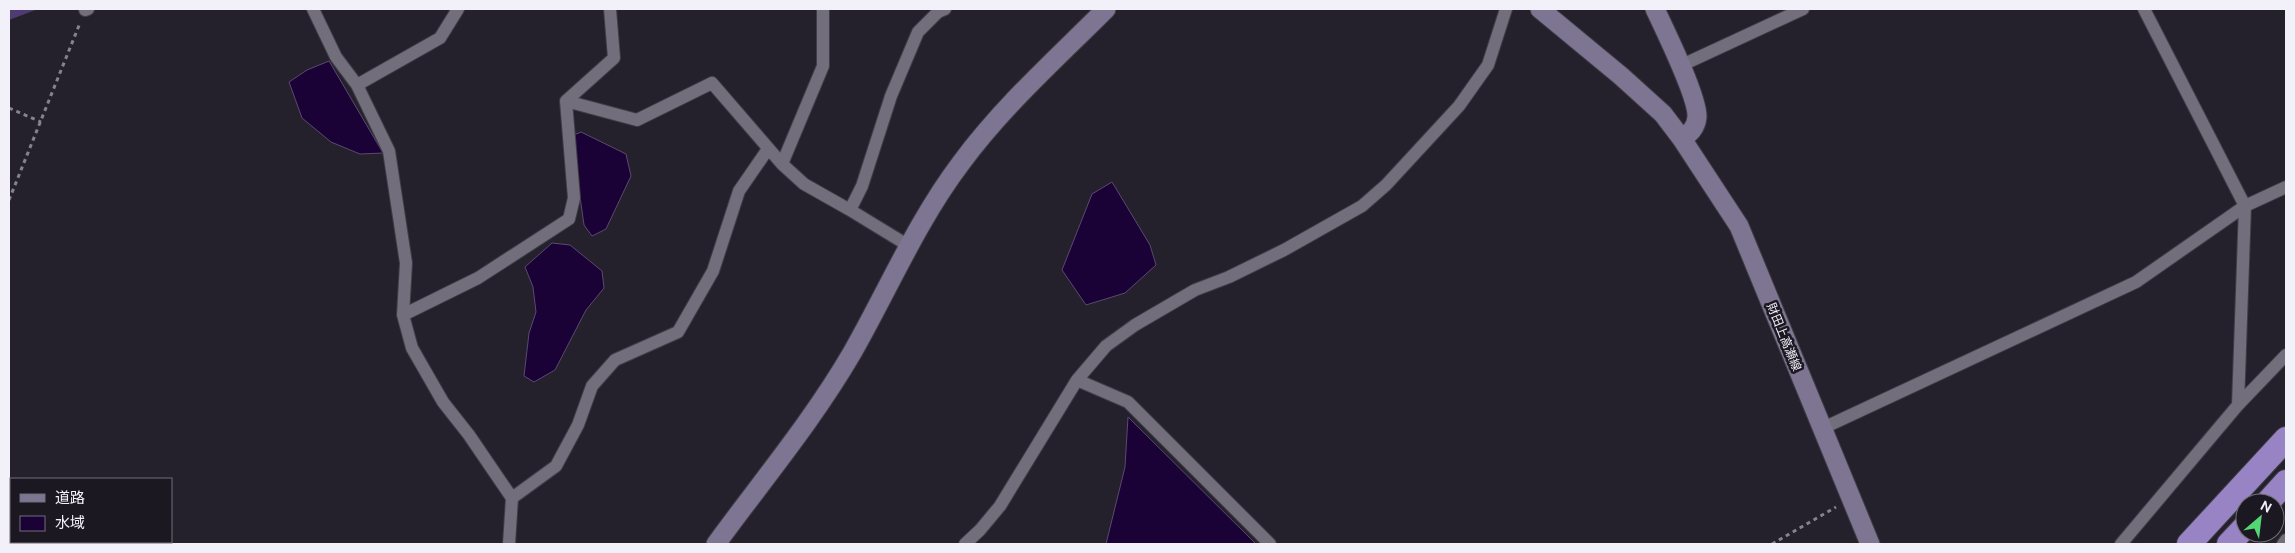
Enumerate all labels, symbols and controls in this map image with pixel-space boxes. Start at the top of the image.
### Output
street label: 財田上高瀬線 [1765,301,1804,373]
legend [10,478,172,543]
text: 道路 [55,489,85,506]
north arrow [2235,493,2285,543]
text: N [2258,497,2274,516]
text: 水域 [55,514,85,531]

